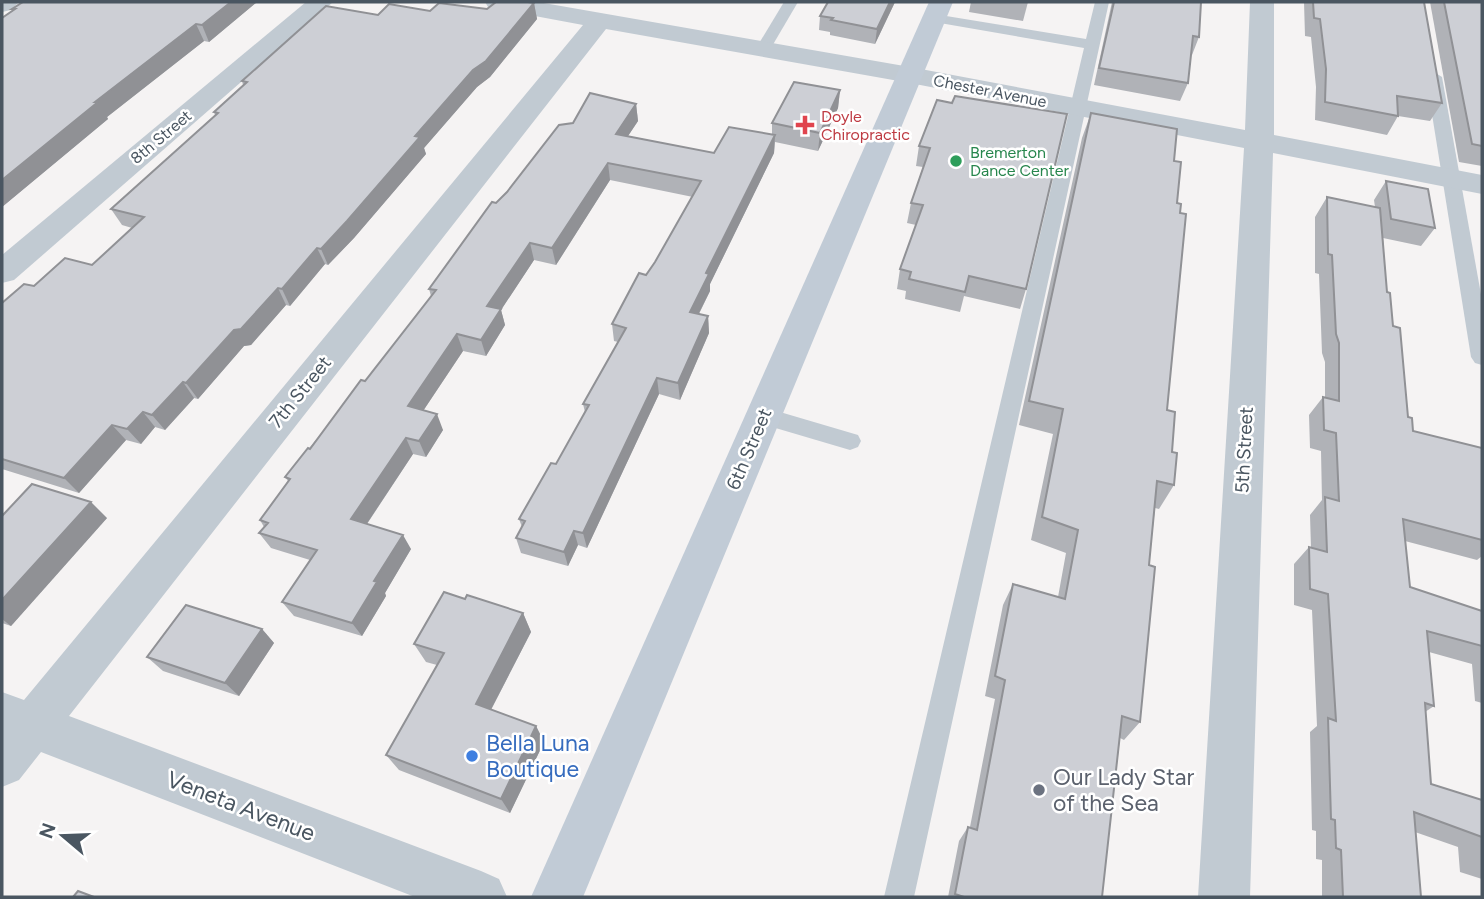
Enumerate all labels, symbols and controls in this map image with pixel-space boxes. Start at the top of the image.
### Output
street label: Chester Avenue [932,71,1048,111]
street label: 8th Street [127,106,195,168]
place label: Doyle Chiropractic [821,107,910,144]
marker: Doyle Chiropractic [795,115,815,135]
place label: Bremerton Dance Center [970,143,1069,180]
marker: Bremerton Dance Center [948,153,964,169]
street label: 7th Street [264,351,336,433]
street label: 6th Street [722,405,776,493]
street label: 5th Street [1230,406,1258,494]
place label: Bella Luna Boutique [486,729,590,783]
marker: Bella Luna Boutique [464,748,480,764]
place label: Our Lady Star of the Sea [1053,763,1195,817]
street label: Veneta Avenue [163,765,319,847]
marker: Our Lady Star of the Sea [1031,782,1047,798]
north arrow [28,801,98,871]
text: N [34,820,61,841]

